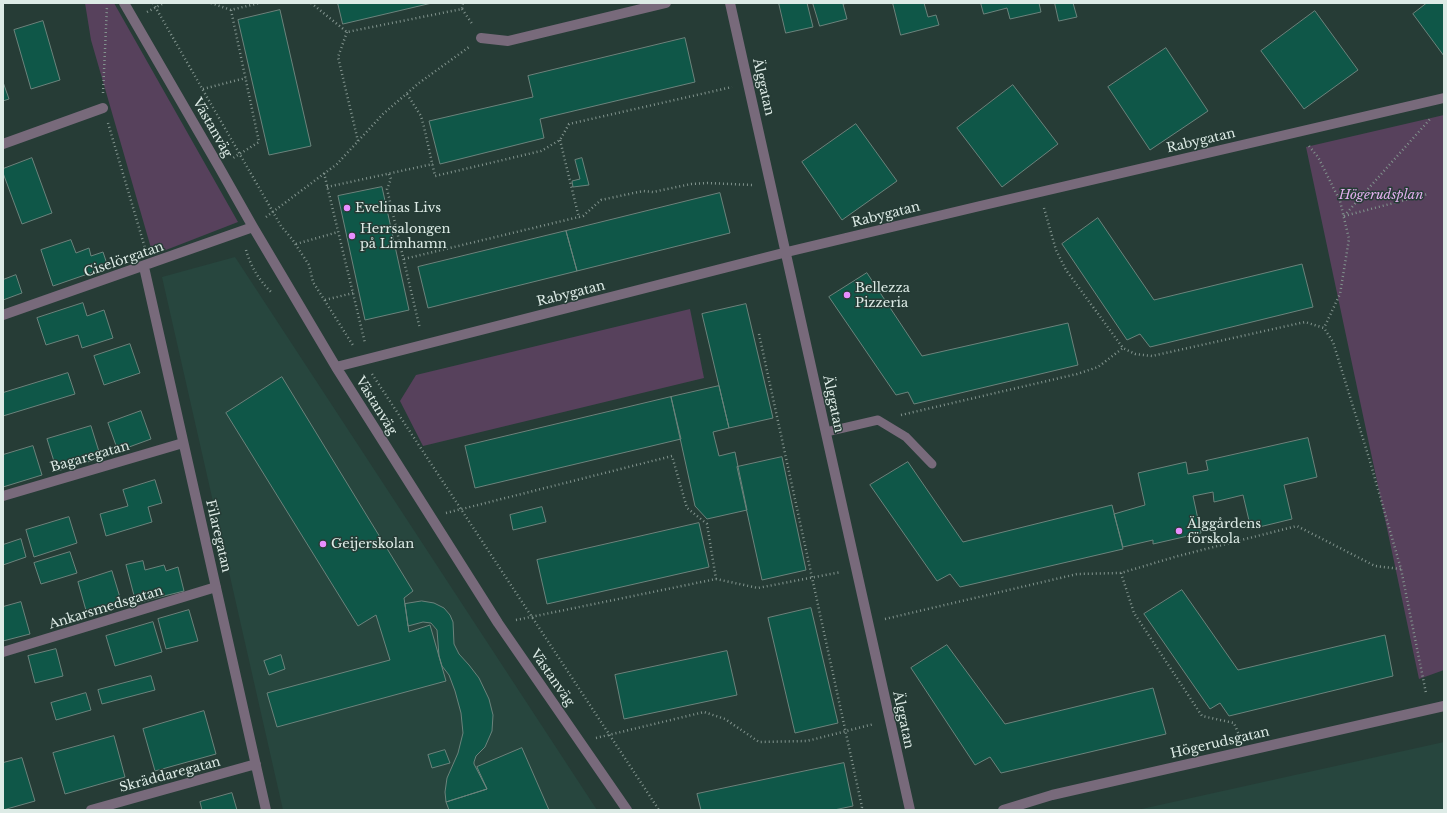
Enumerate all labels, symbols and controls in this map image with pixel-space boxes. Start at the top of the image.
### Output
street label: Älggatan [749,57,777,117]
street label: Västanväg [189,96,235,160]
street label: Rabygatan [1165,126,1237,156]
park label: Högerudsplan [1339,187,1423,203]
street label: Rabygatan [850,199,922,231]
place label: Evelinas Livs [355,200,441,216]
marker: Evelinas Livs [342,203,352,213]
place label: Herrsalongen på Limhamn [360,221,450,252]
marker: Herrsalongen på Limhamn [347,231,357,241]
street label: Ciselörgatan [82,239,166,281]
street label: Rabygatan [535,278,607,310]
place label: Bellezza Pizzeria [855,280,910,311]
marker: Bellezza Pizzeria [842,290,852,300]
street label: Västanväg [352,374,400,438]
street label: Älggatan [819,374,847,434]
street label: Bagaregatan [49,438,131,476]
street label: Filaregatan [202,498,234,574]
place label: Älggårdens förskola [1187,516,1261,547]
marker: Älggårdens förskola [1174,526,1184,536]
place label: Geijerskolan [331,536,414,552]
marker: Geijerskolan [318,539,328,549]
street label: Ankarsmedsgatan [47,583,165,633]
street label: Västanväg [527,647,577,709]
street label: Älggatan [889,690,917,750]
street label: Högerudsgatan [1169,724,1271,762]
street label: Skräddaregatan [118,754,222,796]

